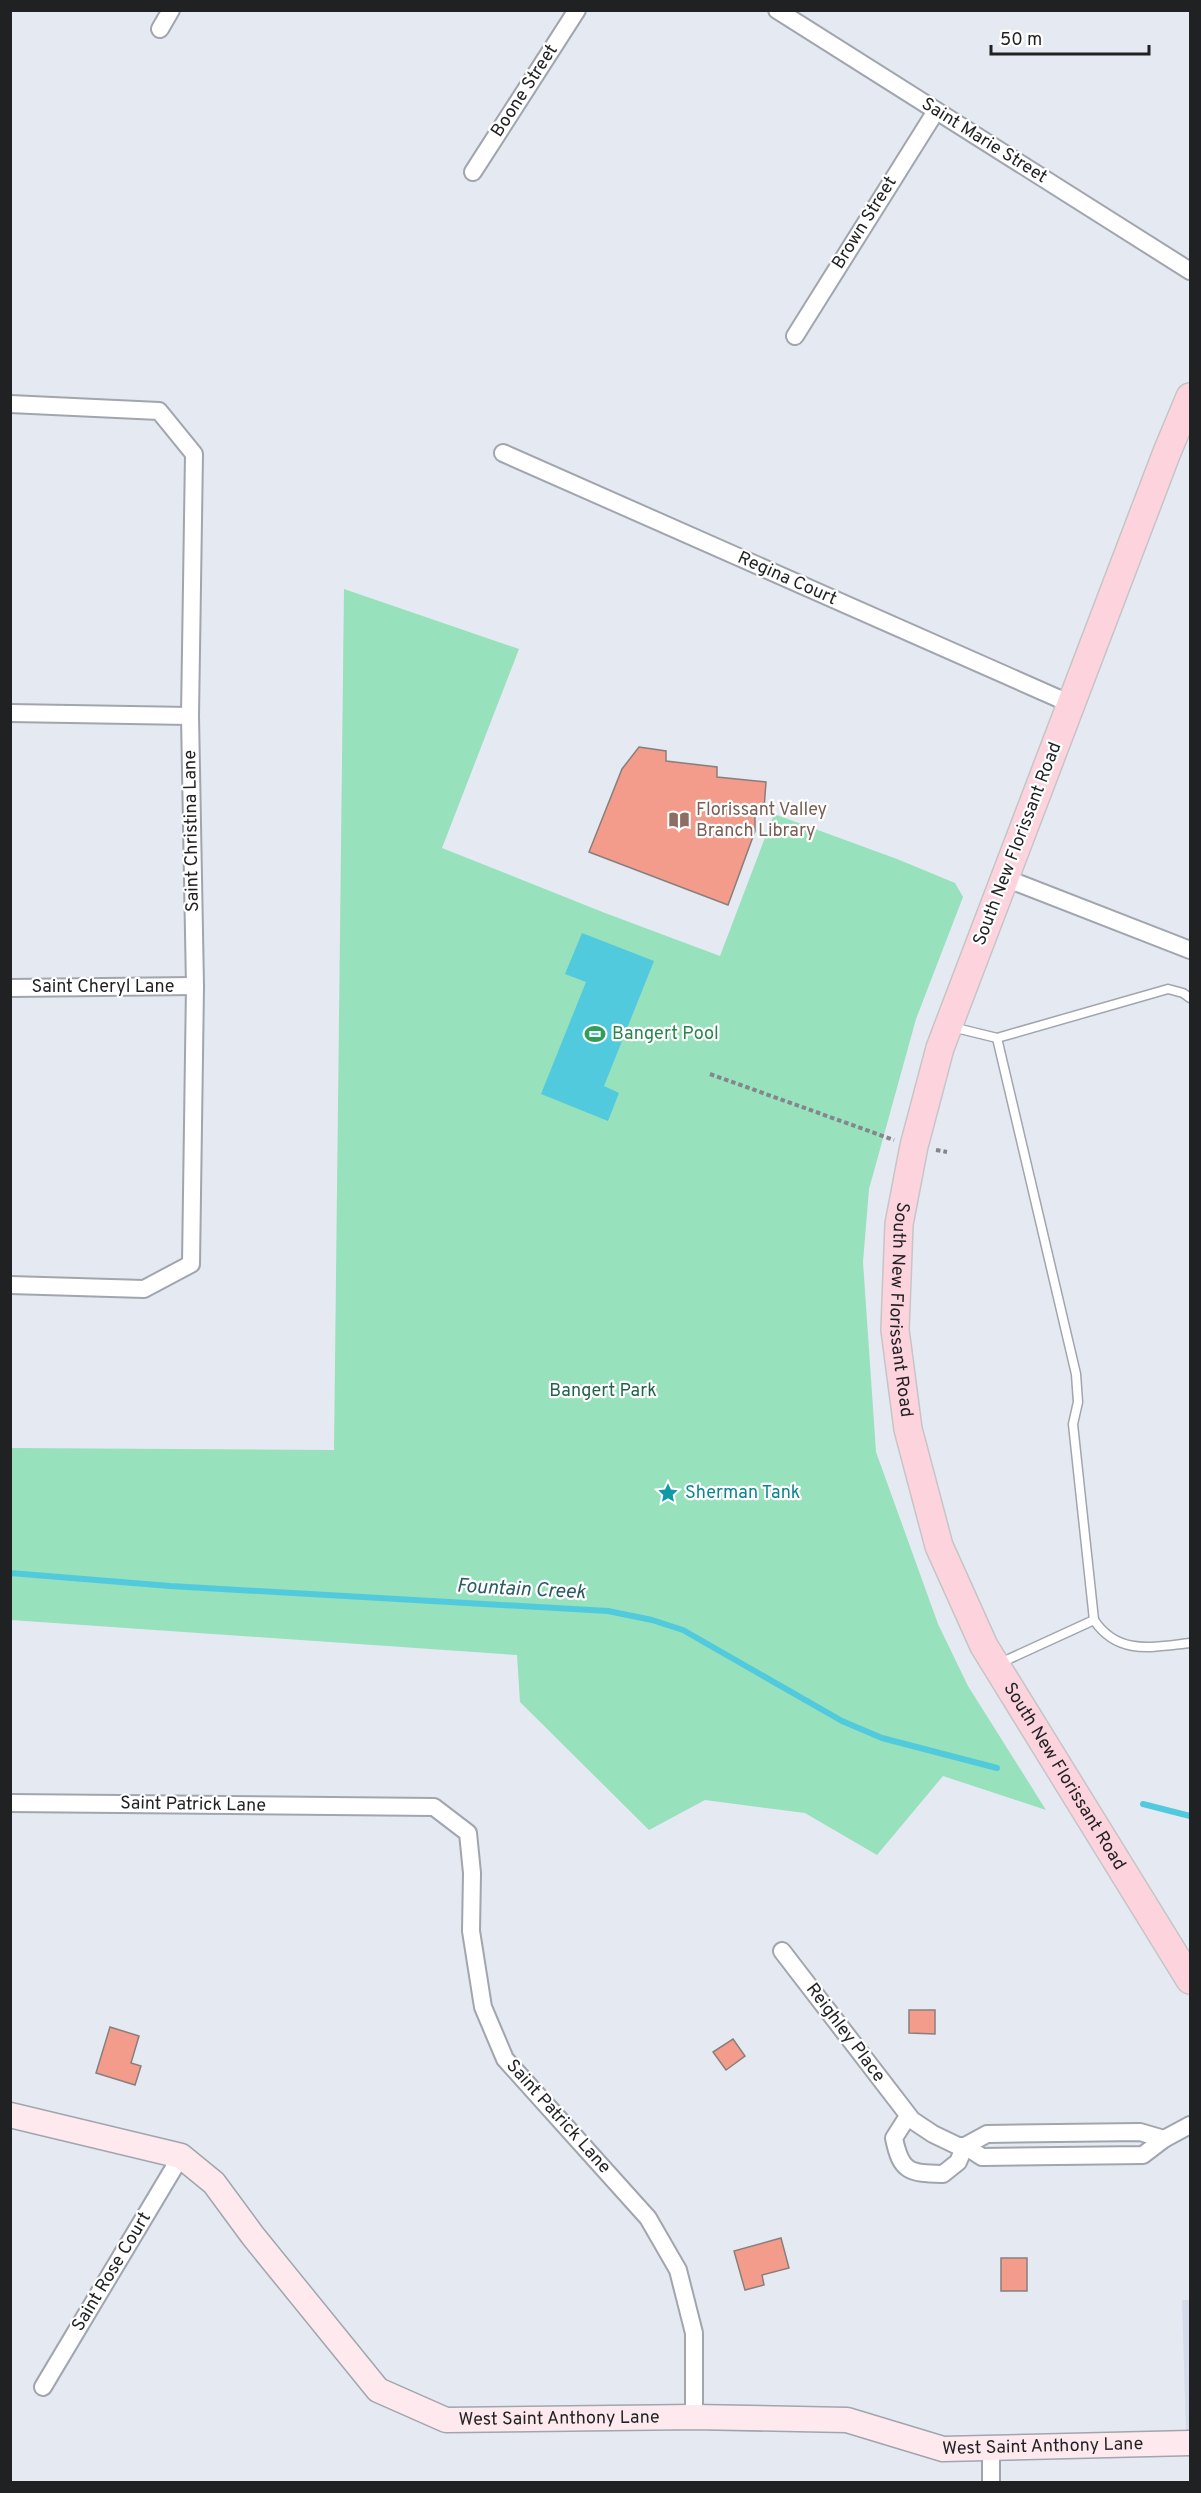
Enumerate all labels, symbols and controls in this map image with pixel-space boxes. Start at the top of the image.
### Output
scale bar [991,18,1148,56]
text: 50 m [1000,29,1042,52]
street label: Boone Street [486,40,564,142]
street label: Saint Marie Street [917,93,1051,189]
street label: Brown Street [827,172,903,274]
street label: Regina Court [734,547,840,611]
street label: South New Florissant Road [969,739,1067,949]
street label: Saint Christina Lane [179,750,205,912]
place label: Florissant Valley Branch Library [696,799,827,843]
library icon: Florissant Valley Branch Library [667,808,691,832]
street label: Saint Cheryl Lane [31,976,175,999]
sports icon: Bangert Pool [583,1022,607,1046]
place label: Bangert Pool [612,1023,719,1046]
street label: South New Florissant Road [883,1200,918,1419]
park label: Bangert Park [549,1380,657,1403]
place icon: Sherman Tank [656,1481,680,1505]
place label: Sherman Tank [685,1482,800,1505]
water label: Fountain Creek [456,1574,587,1606]
street label: South New Florissant Road [998,1678,1131,1874]
street label: Saint Patrick Lane [120,1792,266,1818]
street label: Reighley Place [800,1979,890,2087]
street label: Saint Patrick Lane [501,2055,615,2179]
street label: Saint Rose Court [67,2208,157,2336]
street label: West Saint Anthony Lane [458,2406,660,2431]
street label: West Saint Anthony Lane [942,2433,1144,2461]

